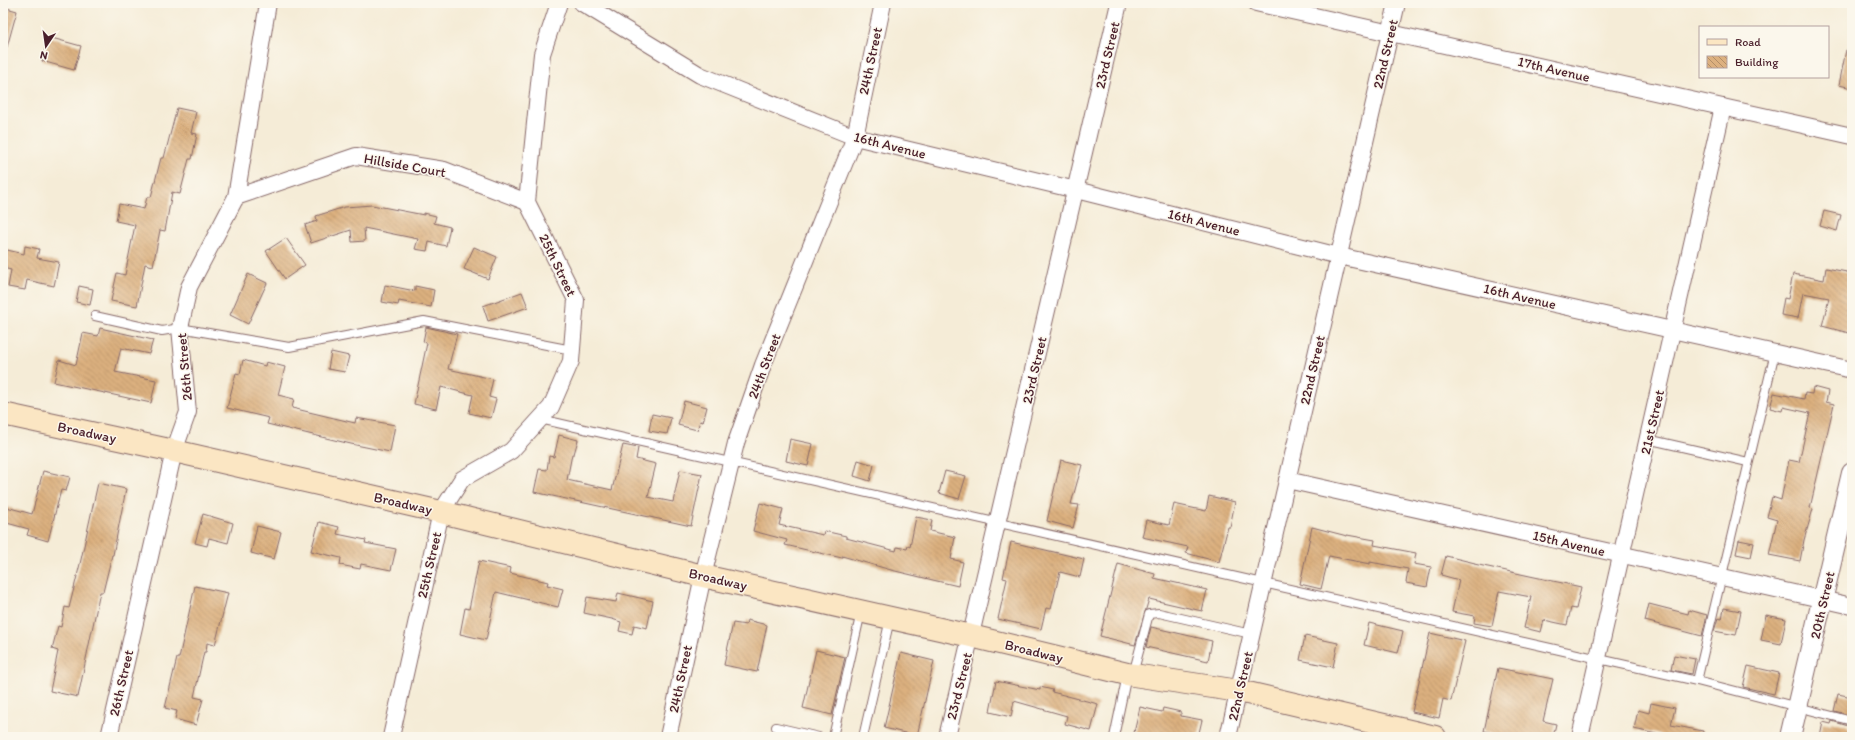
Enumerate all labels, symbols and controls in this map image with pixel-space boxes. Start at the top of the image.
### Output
street label: 22nd Street [1369,18,1402,90]
street label: 23rd Street [1092,20,1123,90]
north arrow [26,26,66,66]
street label: 24th Street [855,26,886,96]
legend [1699,26,1829,78]
text: Road [1735,35,1761,49]
text: N [39,48,49,62]
street label: 17th Avenue [1516,53,1592,86]
text: Building [1735,55,1779,69]
street label: 16th Avenue [852,128,928,163]
street label: Hillside Court [363,150,447,181]
street label: 16th Avenue [1166,205,1242,240]
street label: 25th Street [535,231,580,299]
street label: 16th Avenue [1482,280,1558,313]
street label: 24th Street [744,331,785,401]
street label: 26th Street [173,333,196,401]
street label: 22nd Street [1296,334,1329,406]
street label: 23rd Street [1019,335,1050,405]
street label: 21st Street [1637,388,1668,456]
street label: Broadway [56,418,118,447]
street label: Broadway [372,489,434,519]
street label: 15th Avenue [1531,527,1607,560]
street label: 25th Street [414,530,445,600]
street label: Broadway [687,565,749,595]
street label: 20th Street [1806,570,1839,641]
street label: Broadway [1003,636,1065,667]
street label: 24th Street [665,644,696,714]
street label: 26th Street [106,648,137,718]
street label: 22nd Street [1224,650,1257,722]
street label: 23rd Street [943,651,976,721]

